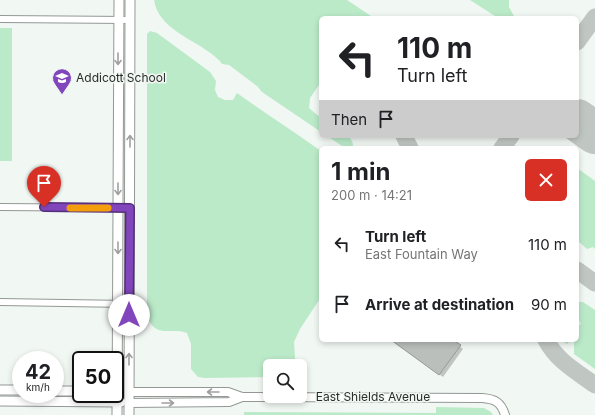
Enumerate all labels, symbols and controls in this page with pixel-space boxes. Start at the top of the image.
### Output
text: 110 m [397,31,472,65]
icon: left [331,32,383,84]
one-way arrow [114,52,122,65]
text: Turn left [397,65,467,86]
school or university icon: Addicott School [51,67,73,95]
place label: Addicott School [76,70,166,85]
icon: arrive [375,108,397,130]
text: Then [331,110,367,129]
one-way arrow [126,135,134,148]
text: 1 min [331,157,390,186]
button: close [525,159,567,201]
pin [27,166,61,207]
icon: arrive [33,172,55,194]
one-way arrow [114,182,122,195]
text: 200 m · 14:21 [331,187,412,203]
text: Turn left [365,227,426,246]
icon: left [331,233,353,255]
text: 110 m [528,235,567,254]
one-way arrow [114,241,121,254]
text: East Fountain Way [365,246,478,262]
icon: arrive [331,293,353,315]
position arrow [108,294,150,336]
text: Arrive at destination [365,295,514,314]
text: 90 m [531,295,567,314]
speed limit sign: 50 [72,351,124,403]
one-way arrow [125,353,133,366]
map controls [263,359,307,403]
button: search [263,359,307,403]
text: 42 [25,360,51,384]
text: km/h [26,381,50,393]
one-way arrow [207,388,220,396]
street label: East Shields Avenue [316,389,430,404]
one-way arrow [161,399,174,407]

